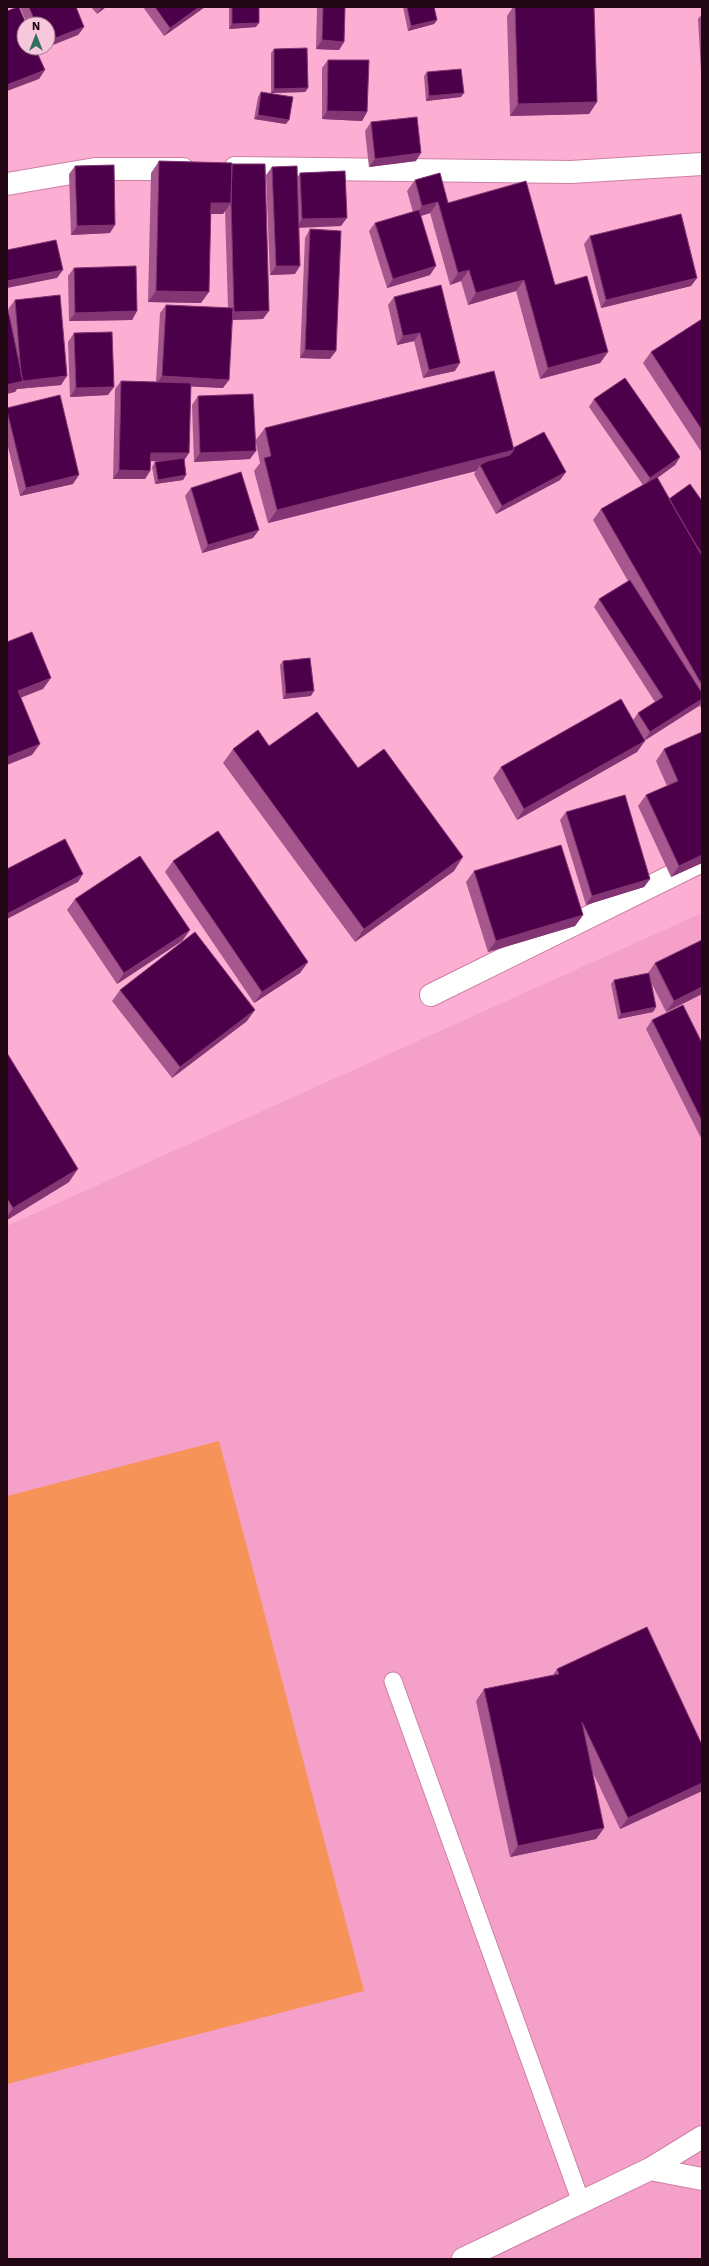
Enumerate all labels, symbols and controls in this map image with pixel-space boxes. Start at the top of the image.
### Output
north arrow [16,16,56,56]
text: N [32,20,40,33]

